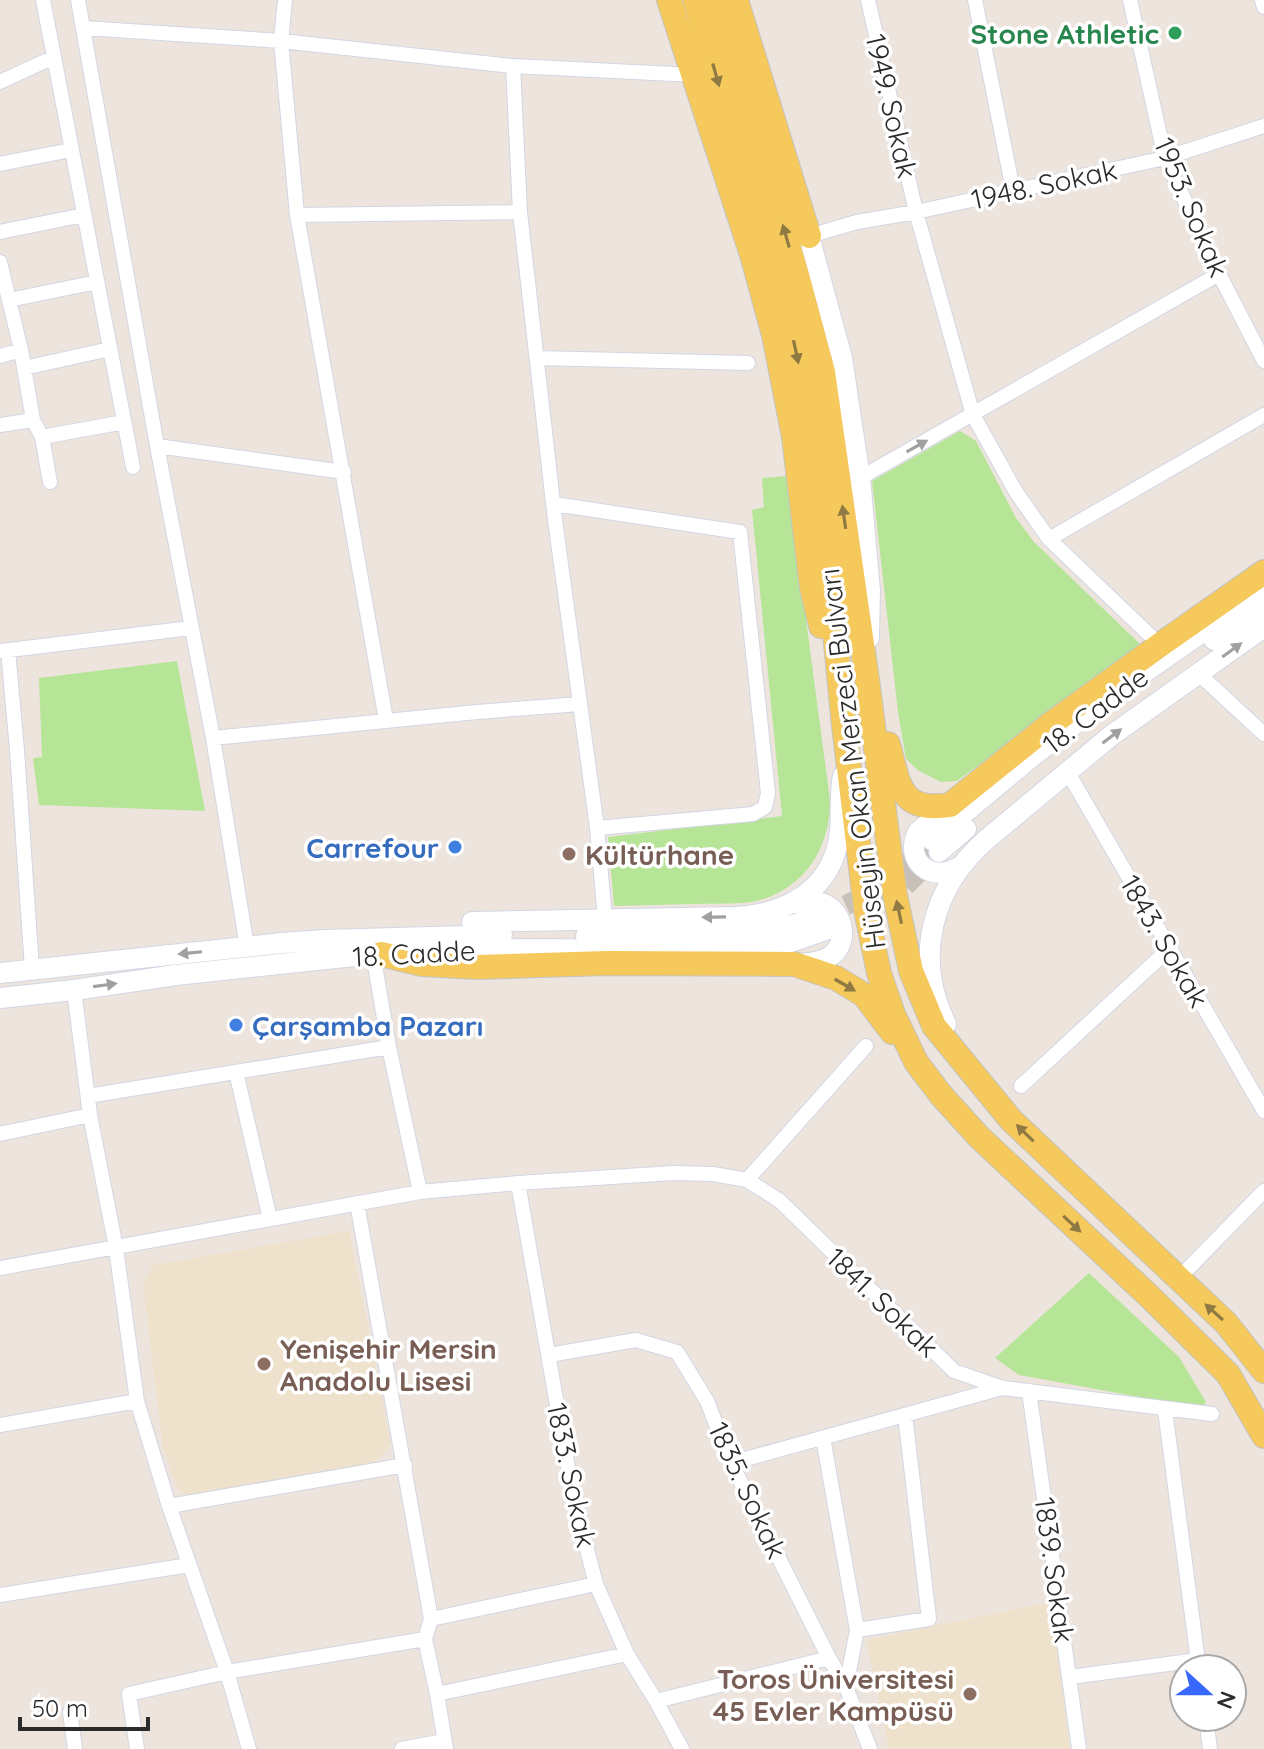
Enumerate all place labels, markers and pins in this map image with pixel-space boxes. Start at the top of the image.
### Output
place label: Stone Athletic [970,16,1159,51]
marker: Stone Athletic [1166,24,1184,42]
place label: Carrefour [306,830,439,865]
place label: Kültürhane [585,837,734,872]
marker: Carrefour [446,838,464,856]
marker: Kültürhane [560,845,578,863]
place label: Çarşamba Pazarı [252,1008,483,1043]
marker: Çarşamba Pazarı [227,1016,245,1034]
place label: Yenişehir Mersin Anadolu Lisesi [280,1331,497,1398]
marker: Yenişehir Mersin Anadolu Lisesi [255,1355,273,1373]
place label: Toros Üniversitesi 45 Evler Kampüsü [713,1661,954,1728]
marker: Toros Üniversitesi 45 Evler Kampüsü [961,1685,979,1703]

